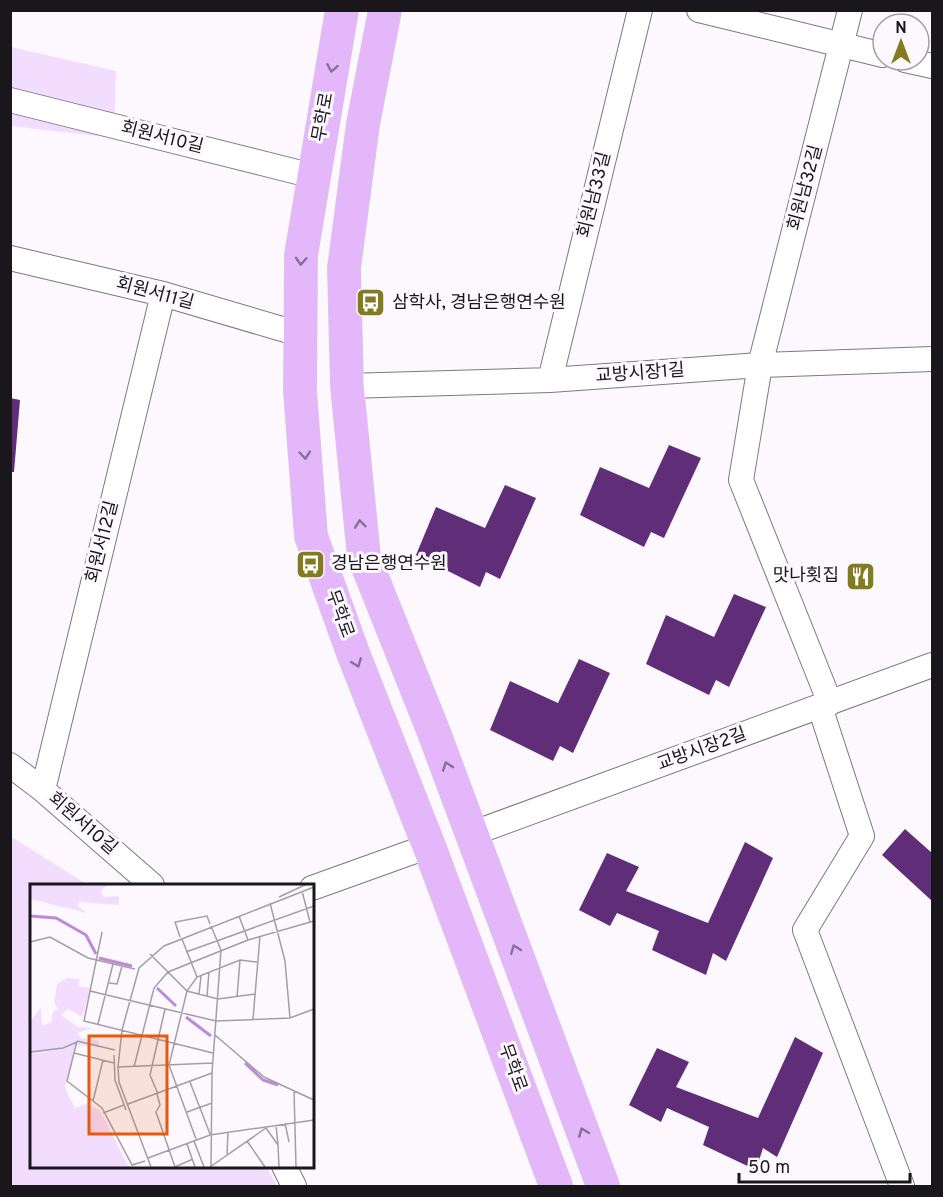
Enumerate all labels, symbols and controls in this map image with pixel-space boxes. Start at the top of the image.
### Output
north arrow [871,12,931,72]
text: N [895,19,907,39]
one-way arrow [326,63,339,73]
street label: 무학로 [308,91,340,143]
street label: 회원서10길 [118,117,206,159]
street label: 회원남32길 [784,143,828,233]
street label: 회원남33길 [573,150,617,240]
one-way arrow [295,256,308,265]
street label: 회원서11길 [114,273,196,315]
bus stop icon: 삼학사, 경남은행연수원 [355,287,387,319]
place label: 삼학사, 경남은행연수원 [392,292,566,315]
street label: 교방시장1길 [595,359,685,389]
one-way arrow [298,451,311,460]
street label: 회원서12길 [82,498,124,586]
one-way arrow [354,520,367,529]
bus stop icon: 경남은행연수원 [294,548,326,580]
place label: 경남은행연수원 [331,553,447,576]
restaurant icon: 맛나횟집 [844,560,876,592]
place label: 맛나횟집 [773,565,839,588]
street label: 무학로 [320,587,358,641]
one-way arrow [350,657,362,668]
street label: 교방시장2길 [654,723,750,777]
one-way arrow [441,761,454,772]
street label: 회원서10길 [43,788,121,860]
inset map [30,884,314,1167]
one-way arrow [509,944,522,955]
street label: 무학로 [493,1041,531,1095]
one-way arrow [578,1127,590,1138]
scale bar [739,1146,910,1184]
text: 50 m [748,1157,790,1180]

